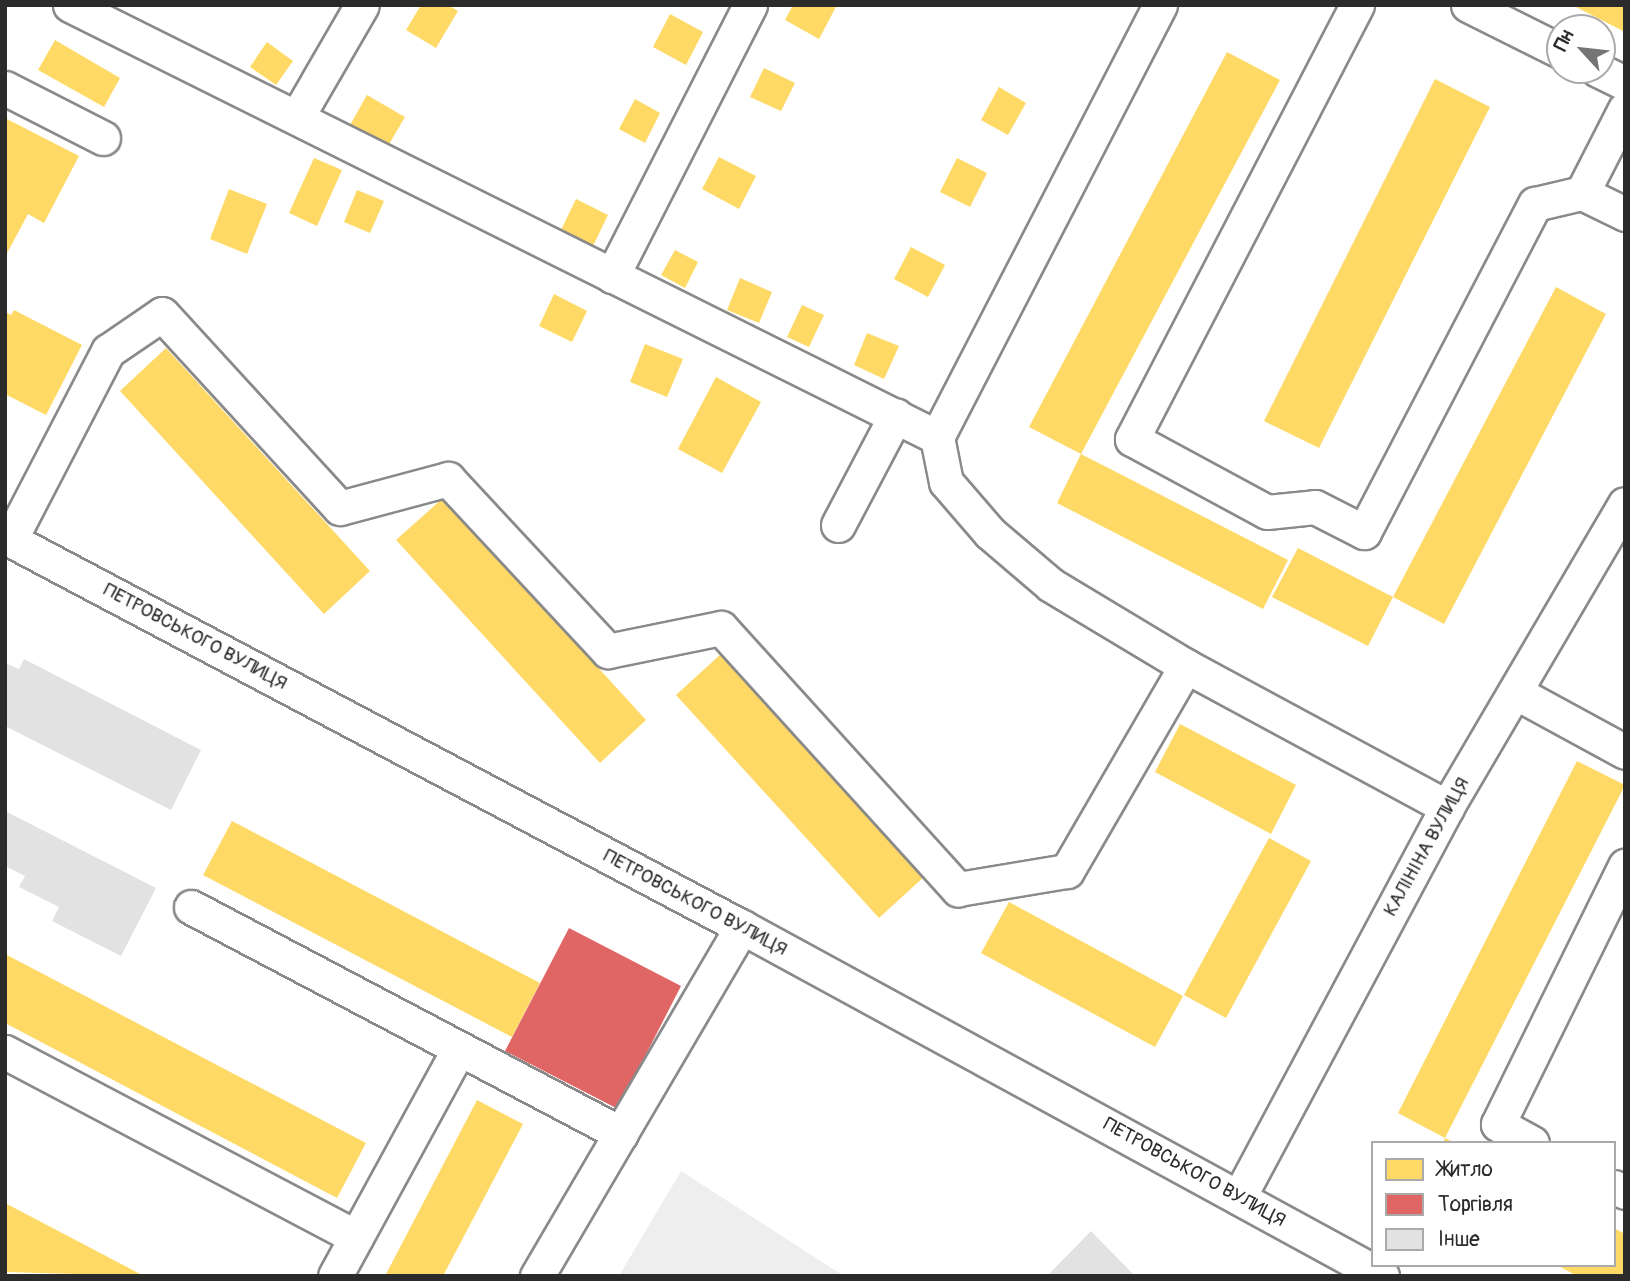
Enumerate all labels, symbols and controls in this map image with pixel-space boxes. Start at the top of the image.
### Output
north arrow [1546,14,1616,84]
text: Пн [1549,26,1580,55]
street label: ПЕТРОВСЬКОГО ВУЛИЦЯ [99,579,291,695]
street label: КАЛІНІНА ВУЛИЦЯ [1379,774,1475,920]
street label: ПЕТРОВСЬКОГО ВУЛИЦЯ [599,845,791,961]
street label: ПЕТРОВСЬКОГО ВУЛИЦЯ [1099,1113,1289,1233]
legend [1371,1141,1616,1267]
text: Житло [1438,1156,1493,1183]
text: Торгівля [1438,1191,1513,1218]
text: Інше [1438,1226,1480,1253]

